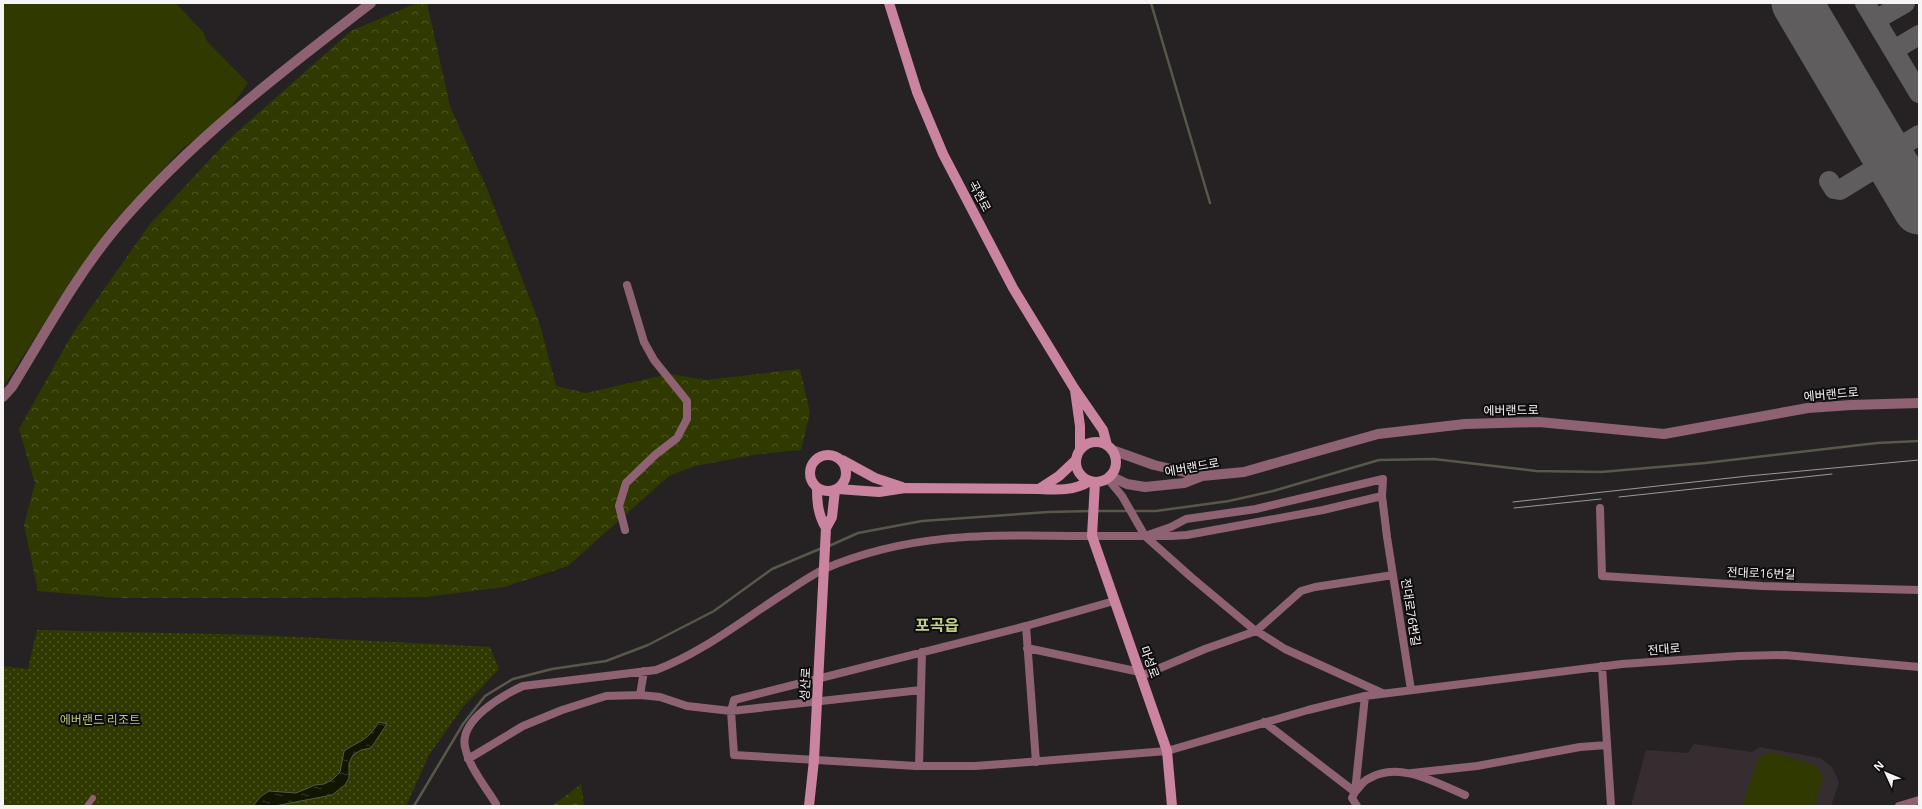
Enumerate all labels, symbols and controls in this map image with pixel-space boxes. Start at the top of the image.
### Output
street label: 곡현로 [965,177,995,215]
street label: 에버랜드로 [1803,383,1859,405]
street label: 에버랜드로 [1483,401,1539,419]
street label: 에버랜드로 [1163,454,1221,480]
street label: 전대로16번길 [1726,563,1796,583]
street label: 전대로76번길 [1397,577,1425,647]
district label: 포곡읍 [915,614,959,636]
street label: 전대로 [1647,639,1681,659]
street label: 마성로 [1136,644,1164,680]
street label: 성산로 [796,667,814,701]
park label: 에버랜드 리조트 [60,711,140,728]
north arrow [1866,753,1906,793]
text: N [1870,757,1887,774]

